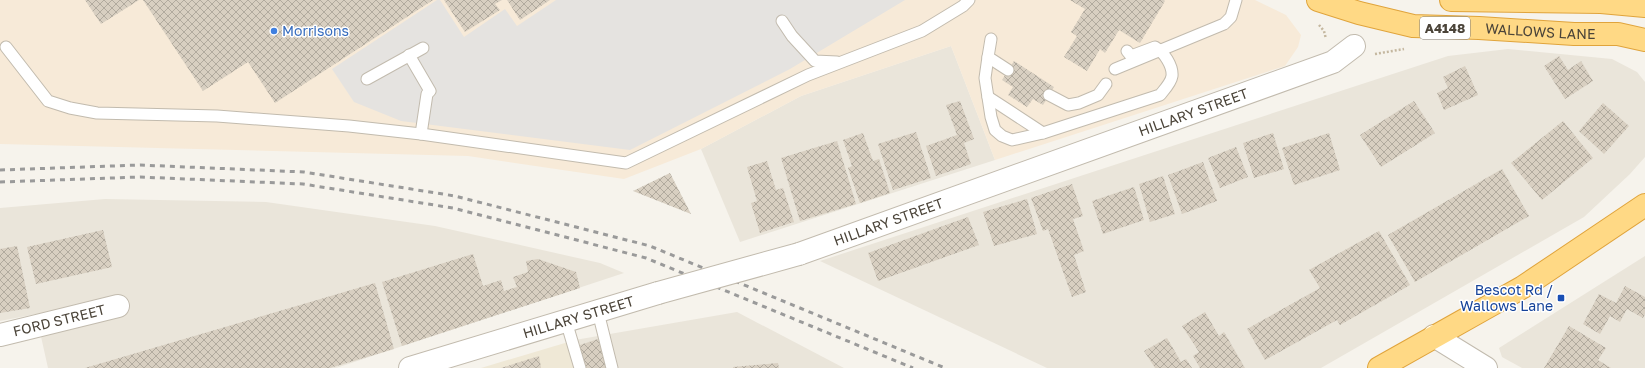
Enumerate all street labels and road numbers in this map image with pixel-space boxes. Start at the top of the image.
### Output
road number: A4148 [1420,17,1470,39]
street label: WALLOWS LANE [1485,19,1595,42]
street label: HILLARY STREET [1136,84,1251,139]
street label: HILLARY STREET [831,194,946,249]
street label: HILLARY STREET [521,292,636,341]
street label: FORD STREET [11,300,107,339]

